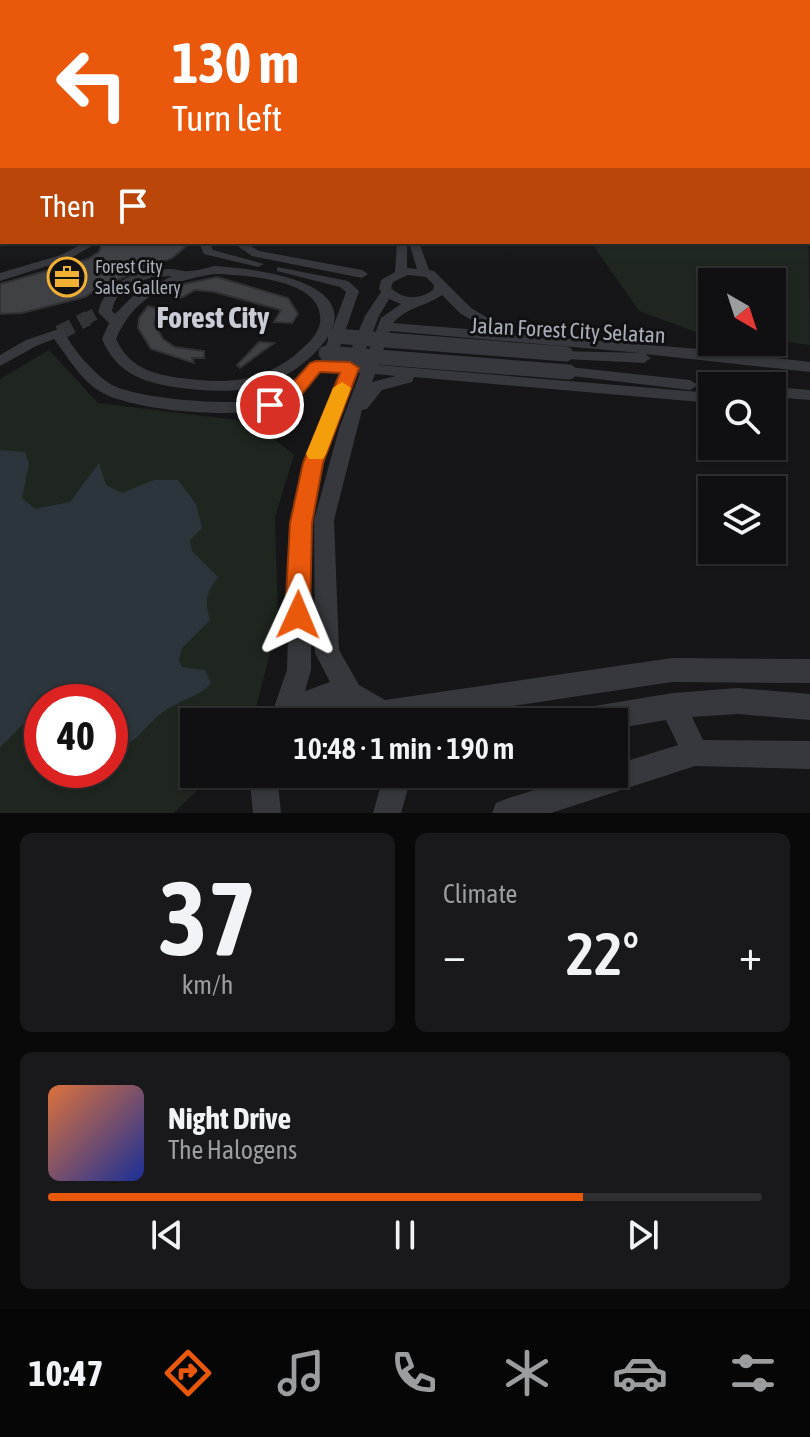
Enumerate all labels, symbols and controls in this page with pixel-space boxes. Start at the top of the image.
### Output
text: 130 m [172,31,299,95]
icon: left [40,32,144,136]
text: Turn left [172,97,282,139]
icon: arrive [111,184,155,228]
text: Then [40,189,95,223]
office icon: Forest City Sales Gallery [46,256,88,298]
place label: Forest City Sales Gallery [95,256,181,298]
north arrow [698,268,786,356]
map controls [698,268,786,564]
district label: Forest City [157,300,270,334]
street label: Jalan Forest City Selatan [470,312,666,348]
pin [236,371,304,439]
button: search [698,372,786,460]
icon: arrive [248,383,292,427]
button: layers [698,476,786,564]
position arrow [256,573,340,657]
speed limit sign: 40 [24,684,128,788]
text: 10:48 · 1 min · 190 m [294,731,514,765]
text: 37 [159,858,256,977]
text: Climate [443,879,517,909]
text: 22° [566,919,639,988]
text: − [443,929,466,979]
text: + [739,929,762,979]
text: km/h [182,970,233,1000]
text: Night Drive [168,1101,291,1135]
text: The Halogens [168,1135,297,1165]
icon: previous [145,1213,189,1257]
icon: pause [383,1213,427,1257]
icon: next [621,1213,665,1257]
icon: directions [160,1345,216,1401]
icon: music [273,1345,329,1401]
icon: phone [386,1345,442,1401]
icon: climate [499,1345,555,1401]
icon: car [612,1345,668,1401]
icon: filters [725,1345,781,1401]
text: 10:47 [29,1352,103,1394]

